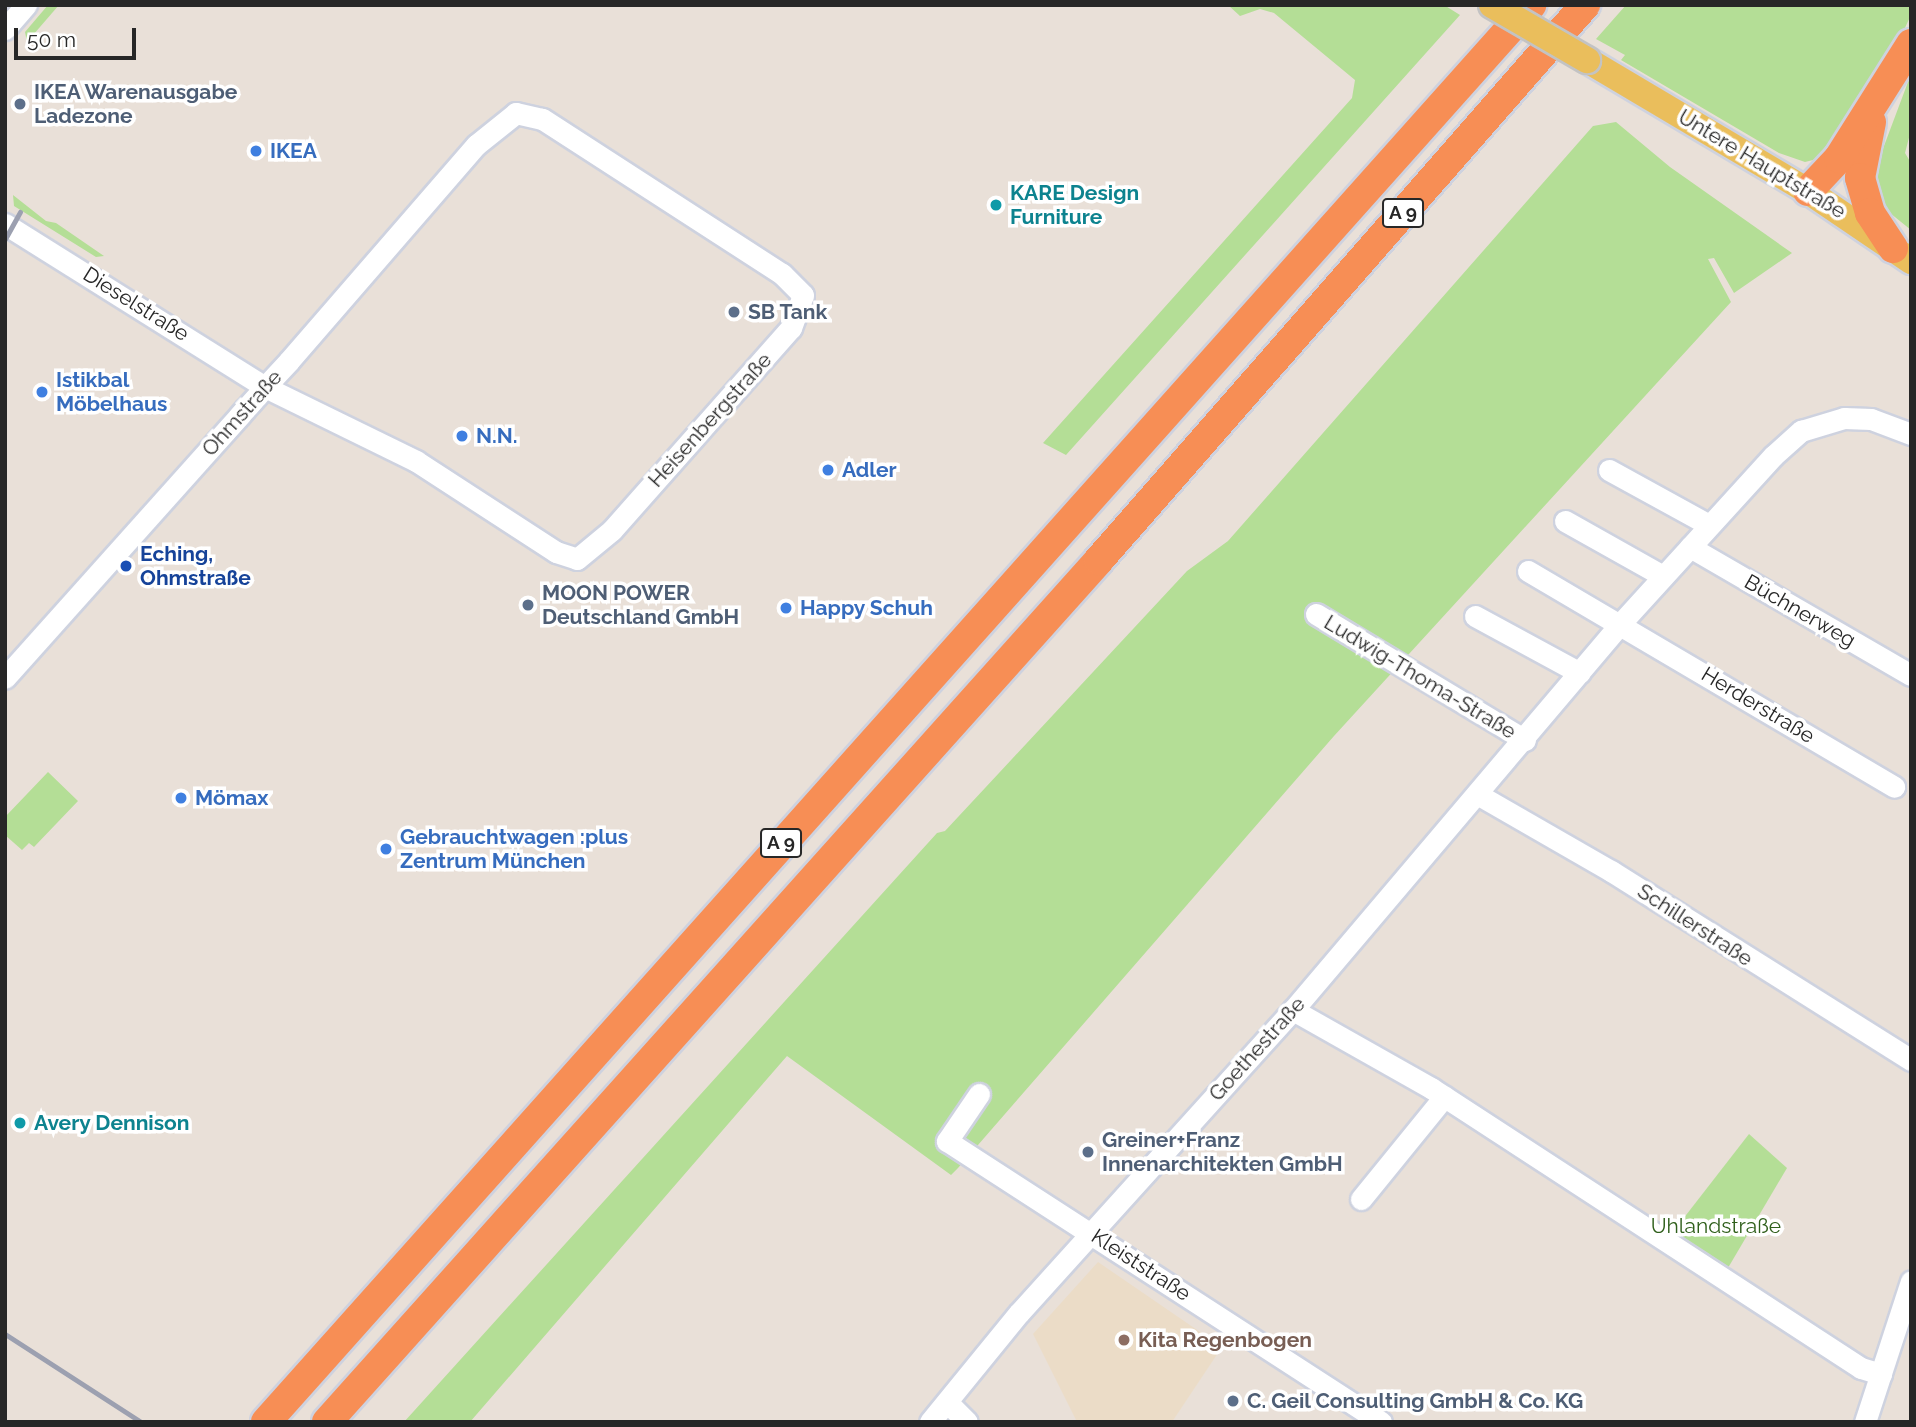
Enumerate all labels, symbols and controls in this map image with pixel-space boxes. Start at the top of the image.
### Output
scale bar [18,14,140,58]
text: 50 m [27,27,76,52]
place label: IKEA Warenausgabe Ladezone [34,79,239,129]
marker: IKEA Warenausgabe Ladezone [12,96,28,112]
street label: Untere Hauptstraße [1674,104,1850,224]
place label: IKEA [270,138,317,164]
marker: IKEA [248,143,264,159]
place label: KARE Design Furniture [1010,180,1139,230]
marker: KARE Design Furniture [988,197,1004,213]
road number: A 9 [1380,197,1426,228]
street label: Dieselstraße [78,262,194,346]
place label: SB Tank [748,299,828,325]
marker: SB Tank [726,304,742,320]
street label: Heisenbergstraße [643,348,777,492]
street label: Ohmstraße [197,365,287,461]
place label: Istikbal Möbelhaus [56,367,167,417]
marker: Istikbal Möbelhaus [34,384,50,400]
place label: N.N. [476,423,517,449]
marker: N.N. [454,428,470,444]
place label: Adler [842,457,897,483]
marker: Adler [820,462,836,478]
place label: Eching, Ohmstraße [140,541,251,591]
marker: Eching, Ohmstraße [118,558,134,574]
street label: Büchnerweg [1740,569,1860,653]
place label: MOON POWER Deutschland GmbH [542,580,739,630]
place label: Happy Schuh [800,595,933,621]
marker: MOON POWER Deutschland GmbH [520,597,536,613]
marker: Happy Schuh [778,600,794,616]
street label: Ludwig-Thoma-Straße [1320,610,1520,744]
street label: Herderstraße [1697,661,1819,749]
place label: Mömax [195,785,268,811]
marker: Mömax [173,790,189,806]
place label: Gebrauchtwagen :plus Zentrum München [400,824,628,874]
road number: A 9 [758,828,804,858]
marker: Gebrauchtwagen :plus Zentrum München [378,841,394,857]
street label: Schillerstraße [1633,878,1757,972]
street label: Goethestraße [1204,992,1310,1106]
place label: Avery Dennison [34,1110,190,1136]
marker: Avery Dennison [12,1115,28,1131]
place label: Greiner+Franz Innenarchitekten GmbH [1102,1127,1343,1177]
marker: Greiner+Franz Innenarchitekten GmbH [1080,1144,1096,1160]
park label: Uhlandstraße [1651,1213,1781,1239]
street label: Kleiststraße [1087,1224,1195,1306]
place label: Kita Regenbogen [1138,1327,1312,1353]
marker: Kita Regenbogen [1116,1332,1132,1348]
place label: C. Geil Consulting GmbH & Co. KG [1247,1388,1584,1414]
marker: C. Geil Consulting GmbH & Co. KG [1225,1393,1241,1409]

